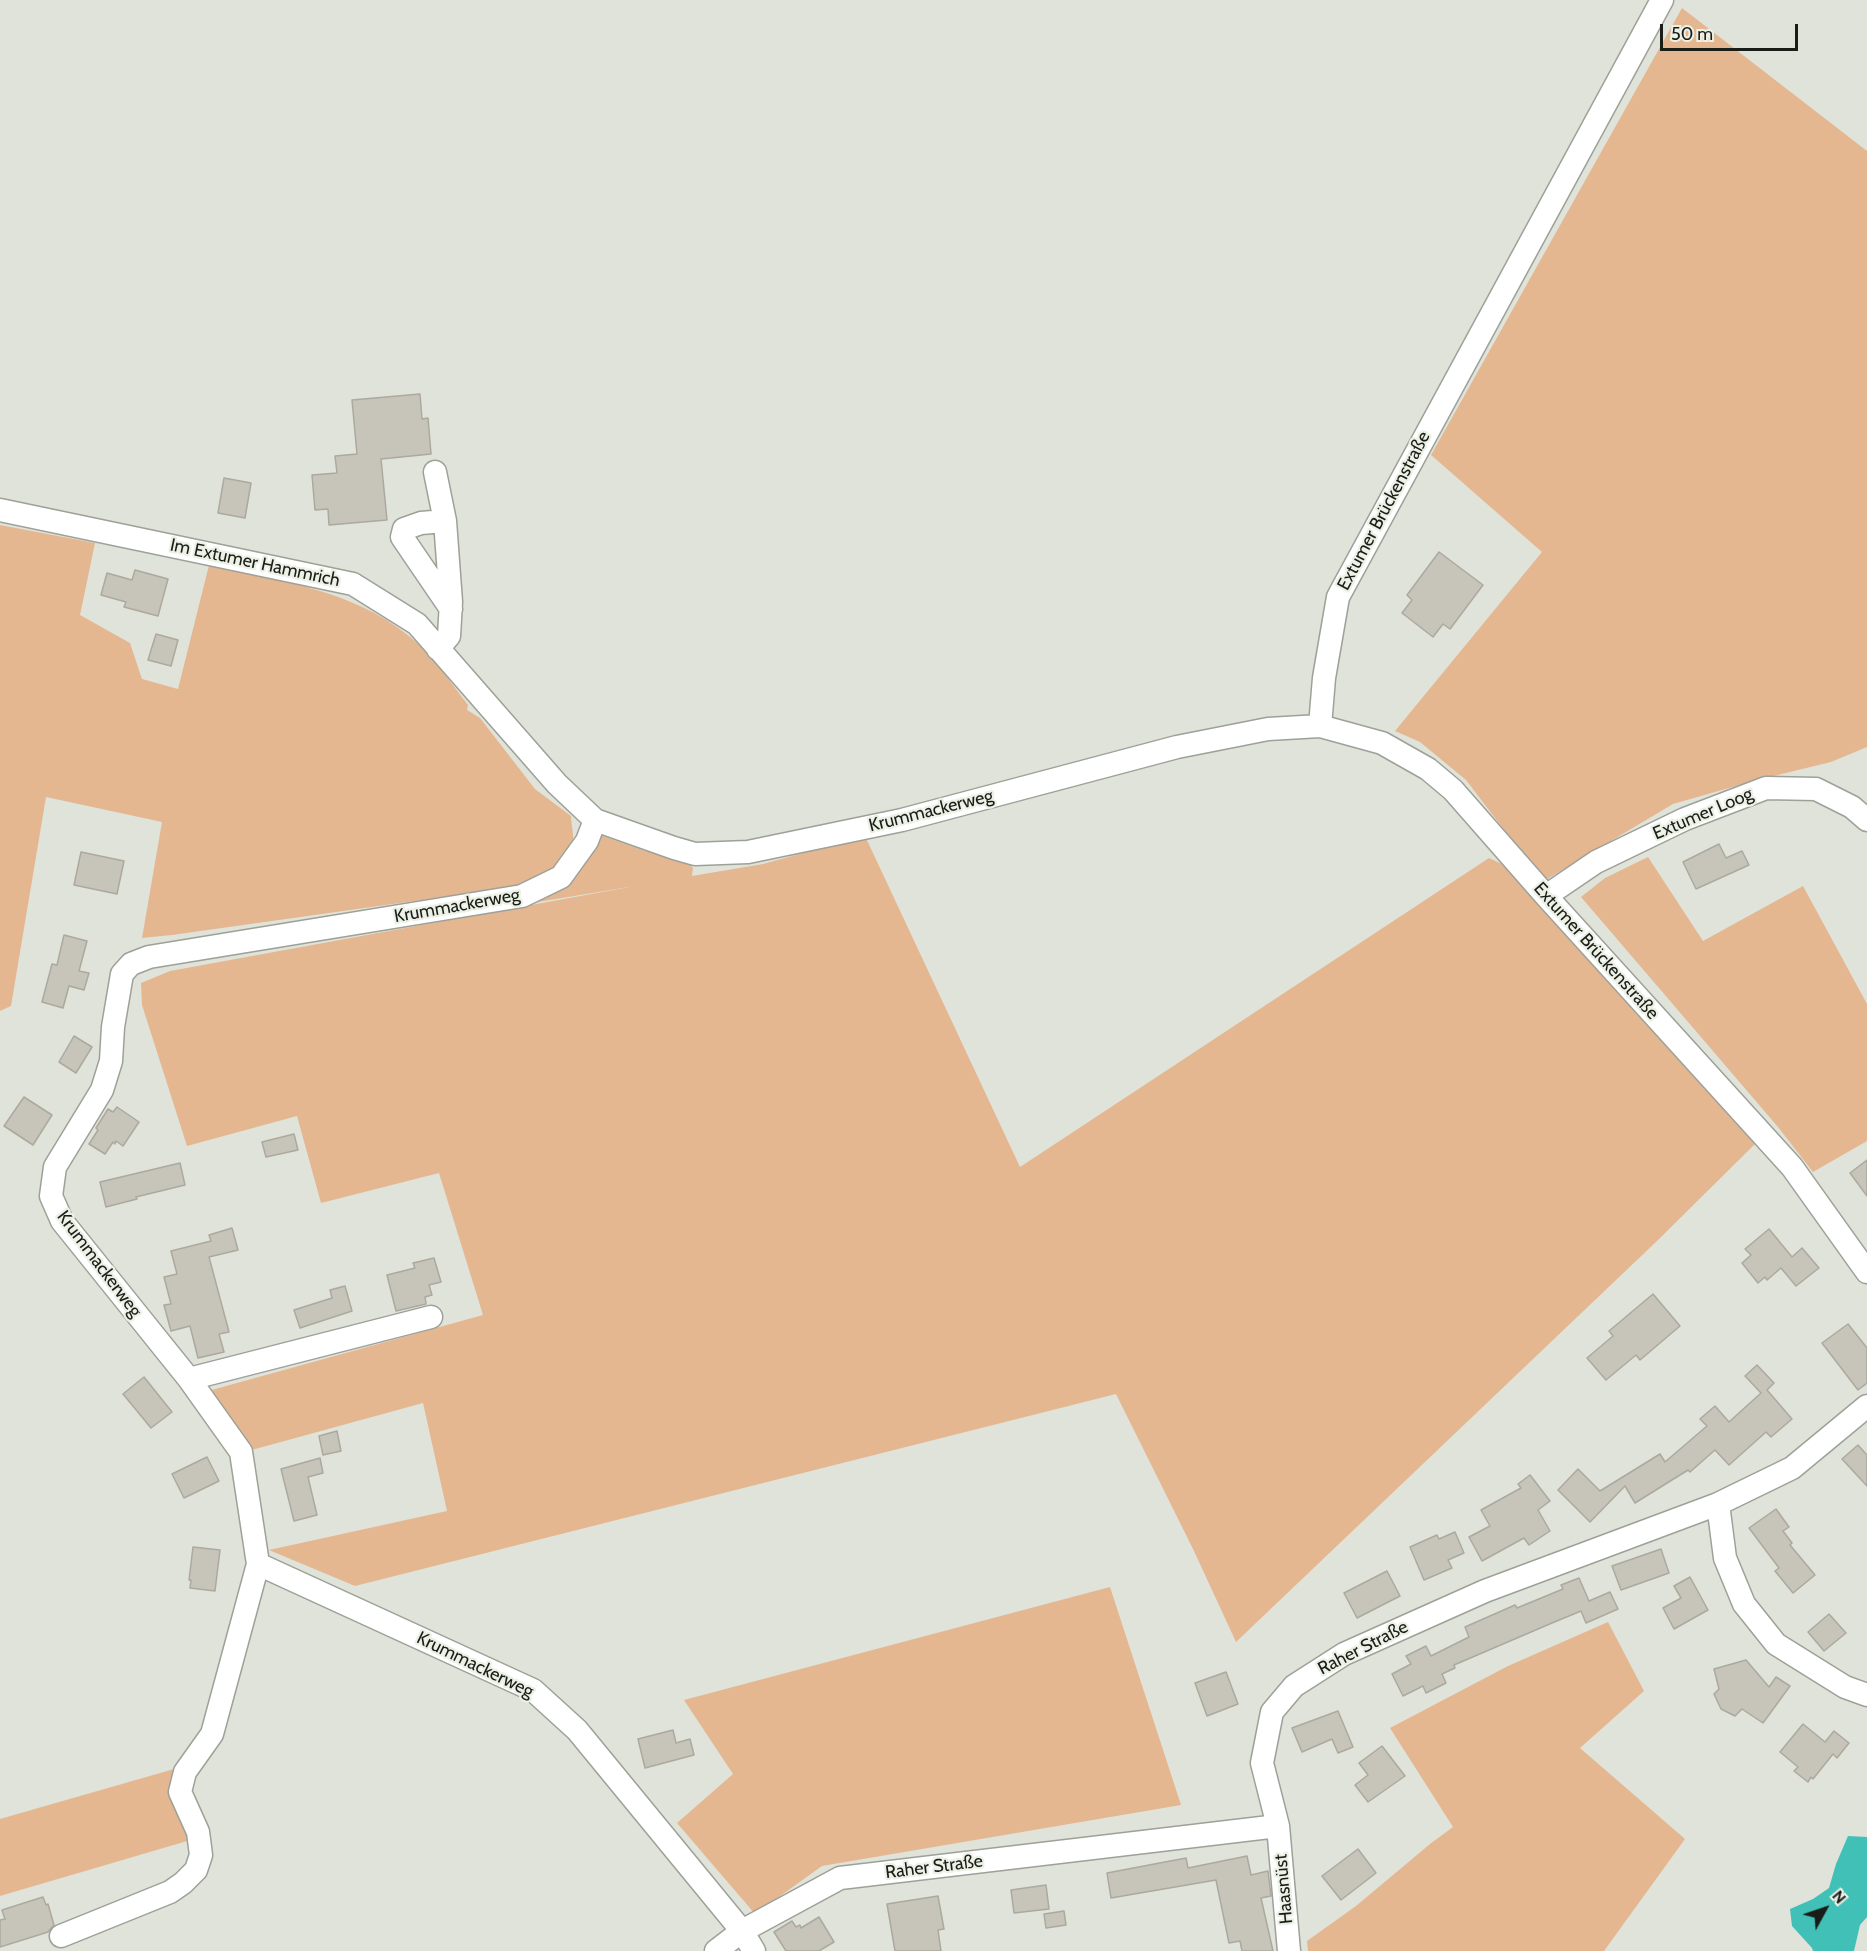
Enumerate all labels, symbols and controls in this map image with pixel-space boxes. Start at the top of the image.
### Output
scale bar [1663,12,1801,50]
text: 50 m [1671,23,1713,45]
street label: Extumer Brückenstraße [1333,428,1435,594]
street label: Im Extumer Hammrich [168,534,342,592]
street label: Extumer Loog [1650,783,1756,845]
street label: Krummackerweg [867,785,995,837]
street label: Extumer Brückenstraße [1529,878,1663,1024]
street label: Krummackerweg [392,884,522,928]
street label: Krummackerweg [52,1207,146,1321]
street label: Raher Straße [1314,1616,1412,1680]
street label: Krummackerweg [413,1627,537,1703]
street label: Raher Straße [884,1850,984,1884]
street label: Haasnüst [1270,1853,1298,1925]
north arrow [1795,1879,1855,1939]
text: N [1828,1887,1850,1908]

